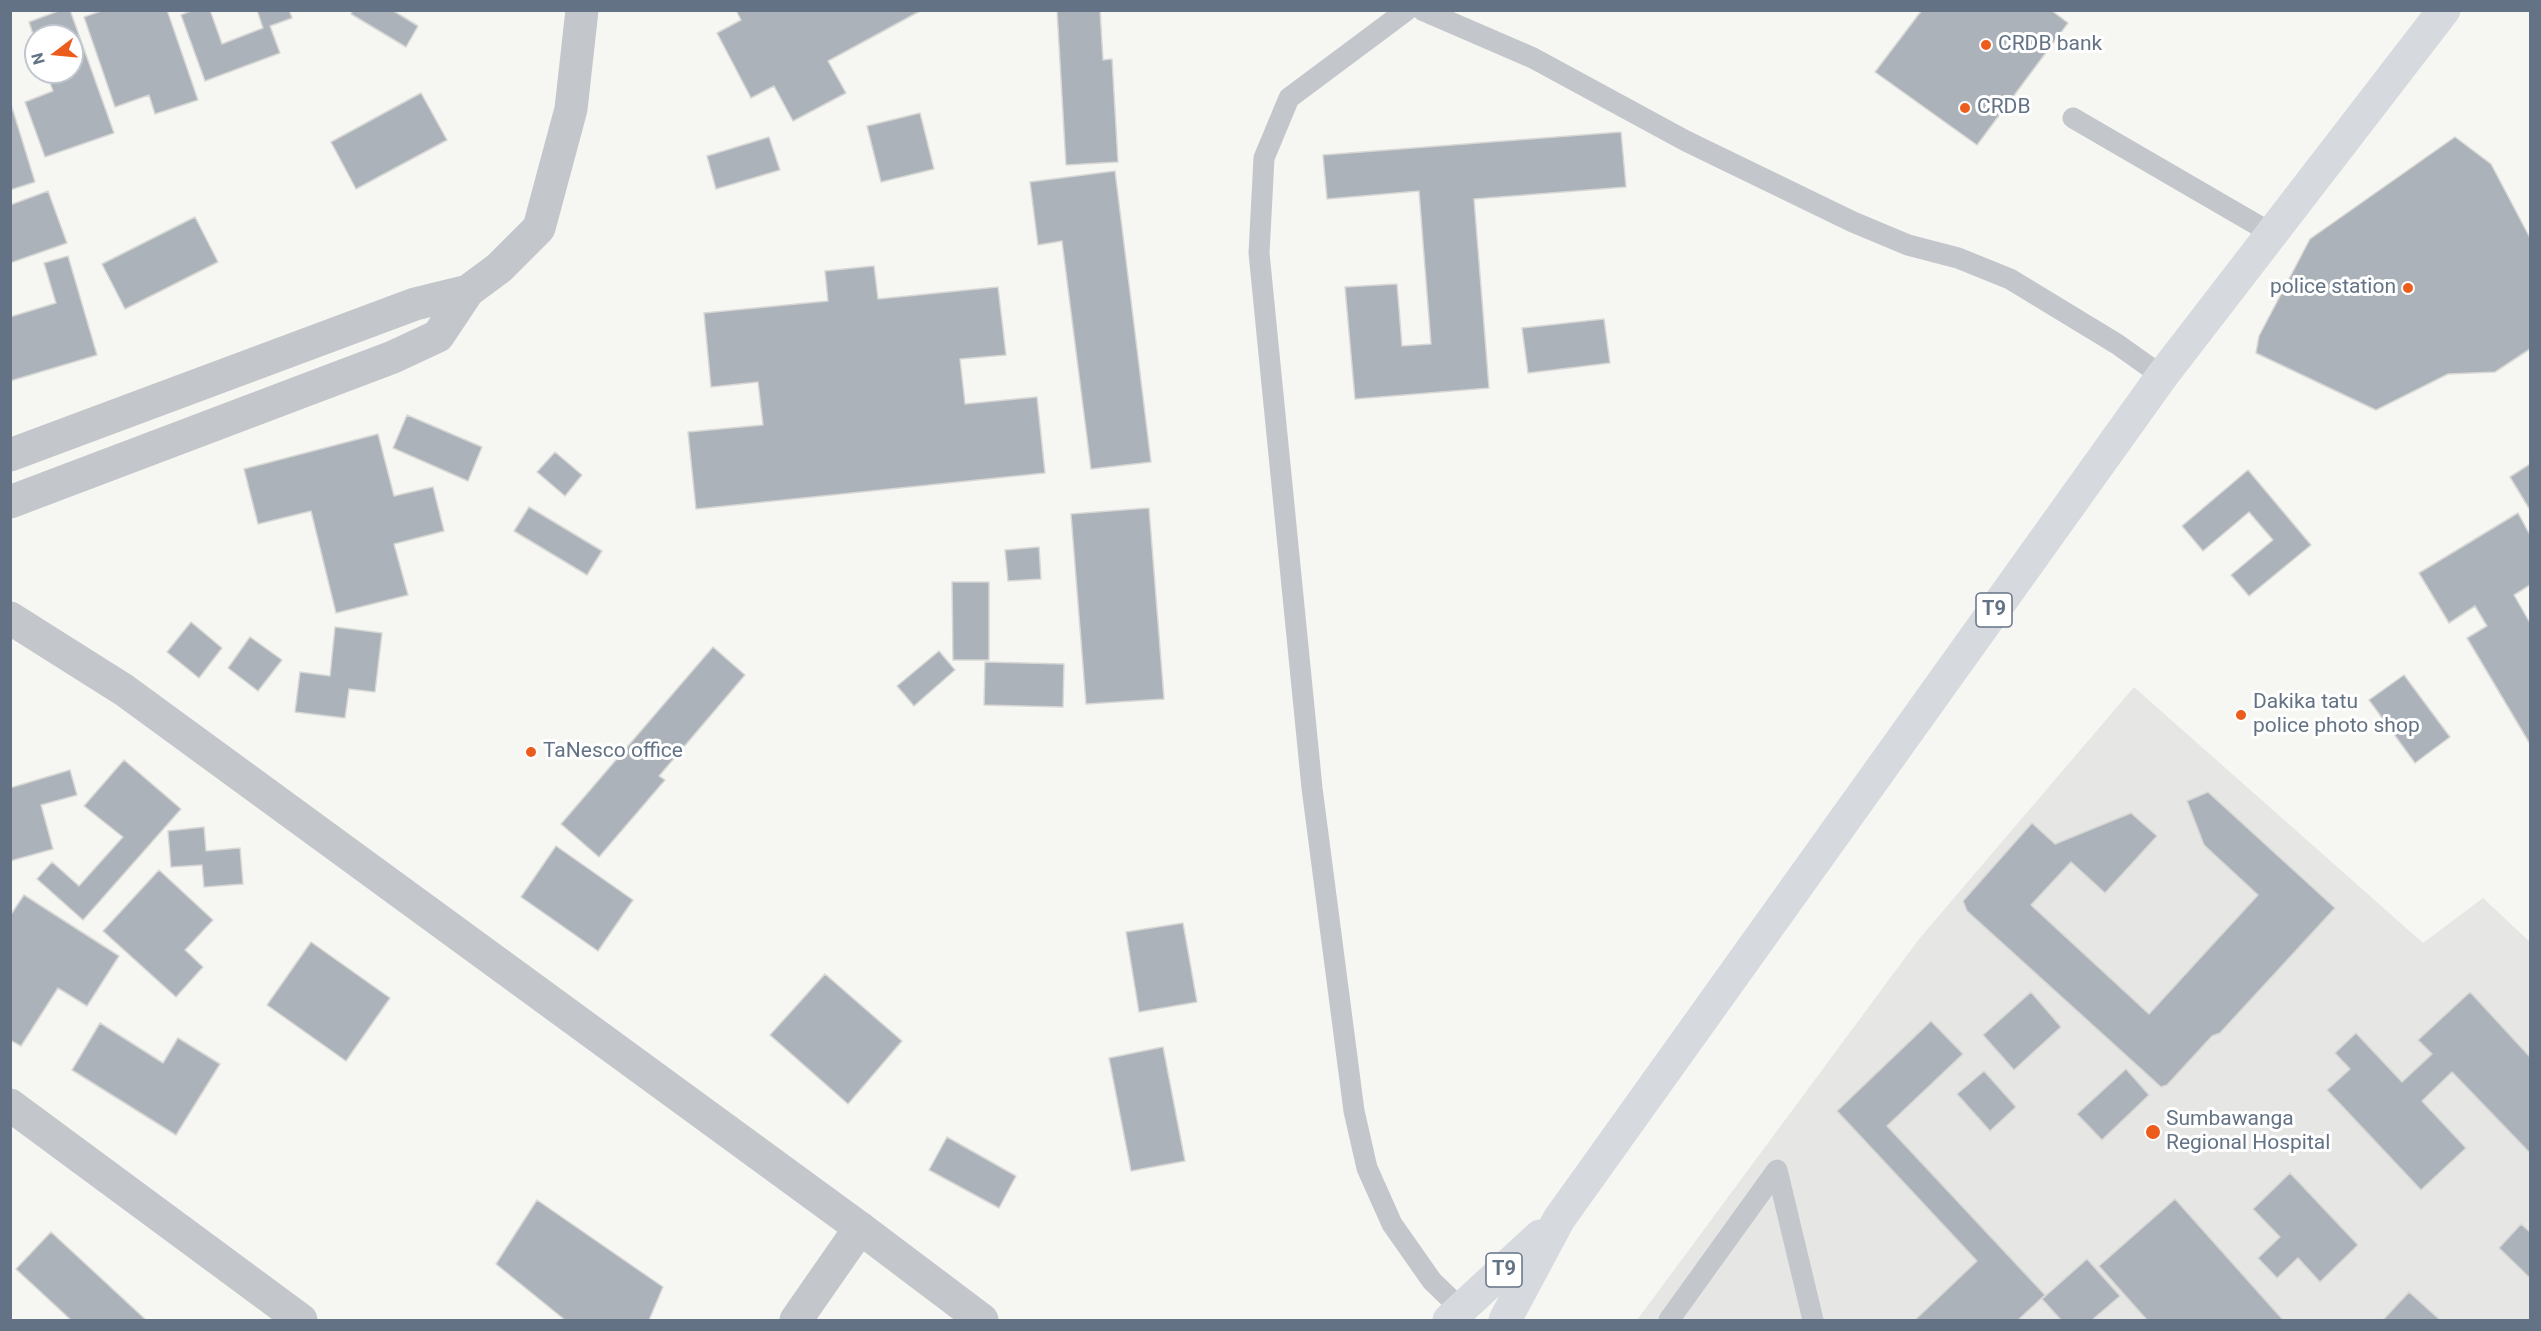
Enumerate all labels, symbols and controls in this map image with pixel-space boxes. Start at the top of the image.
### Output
north arrow [24,24,84,84]
place label: CRDB bank [1998,32,2102,58]
marker: CRDB bank [1979,38,1993,52]
text: N [27,51,49,67]
place label: CRDB [1977,95,2030,121]
marker: CRDB [1958,101,1972,115]
place label: police station [2270,275,2396,301]
marker: police station [2401,281,2415,295]
road number: T9 [1976,593,2012,627]
place label: Dakika tatu police photo shop [2253,690,2420,740]
marker: Dakika tatu police photo shop [2234,708,2248,722]
place label: TaNesco office [543,739,683,765]
marker: TaNesco office [524,745,538,759]
place label: Sumbawanga Regional Hospital [2166,1107,2330,1157]
marker: Sumbawanga Regional Hospital [2144,1123,2162,1141]
road number: T9 [1486,1253,1522,1287]

